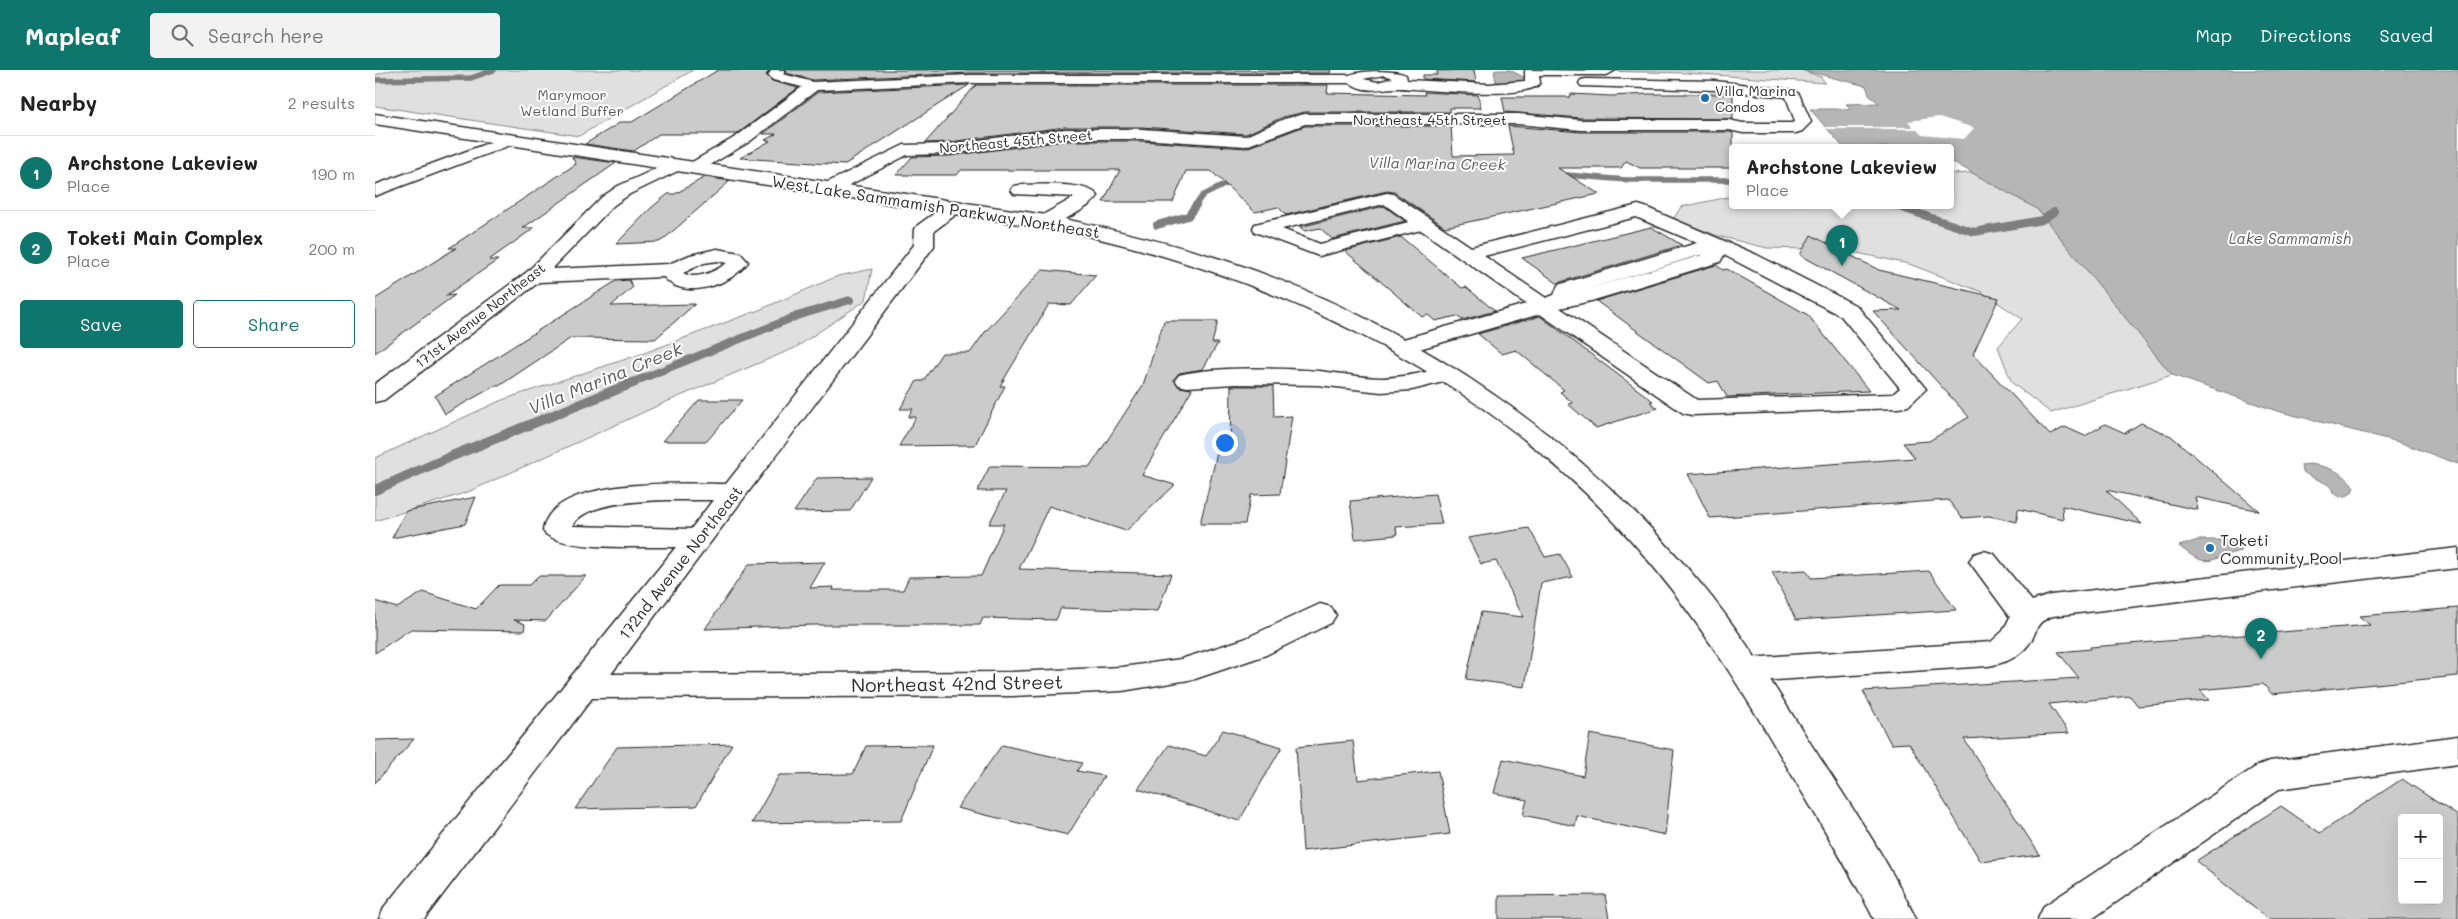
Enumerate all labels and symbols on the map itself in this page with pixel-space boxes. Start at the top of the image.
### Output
place label: Villa Marina Condos [1715,81,1796,116]
park label: Marymoor Wetland Buffer [520,85,624,120]
marker: Villa Marina Condos [1699,92,1711,104]
street label: Northeast 45th Street [1353,110,1507,129]
street label: Northeast 45th Street [938,125,1094,157]
water label: Villa Marina Creek [1368,152,1507,174]
street label: West Lake Sammamish Parkway Northeast [770,170,1102,242]
pin: 1 [1826,225,1858,266]
water label: Lake Sammamish [2229,228,2351,248]
street label: 171st Avenue Northeast [411,258,549,372]
water label: Villa Marina Creek [524,336,686,420]
your location [1212,430,1238,456]
street label: 172nd Avenue Northeast [613,481,747,643]
place label: Toketi Community Pool [2220,529,2342,568]
marker: Toketi Community Pool [2204,542,2216,554]
pin: 2 [2245,618,2277,659]
street label: Northeast 42nd Street [851,669,1063,697]

